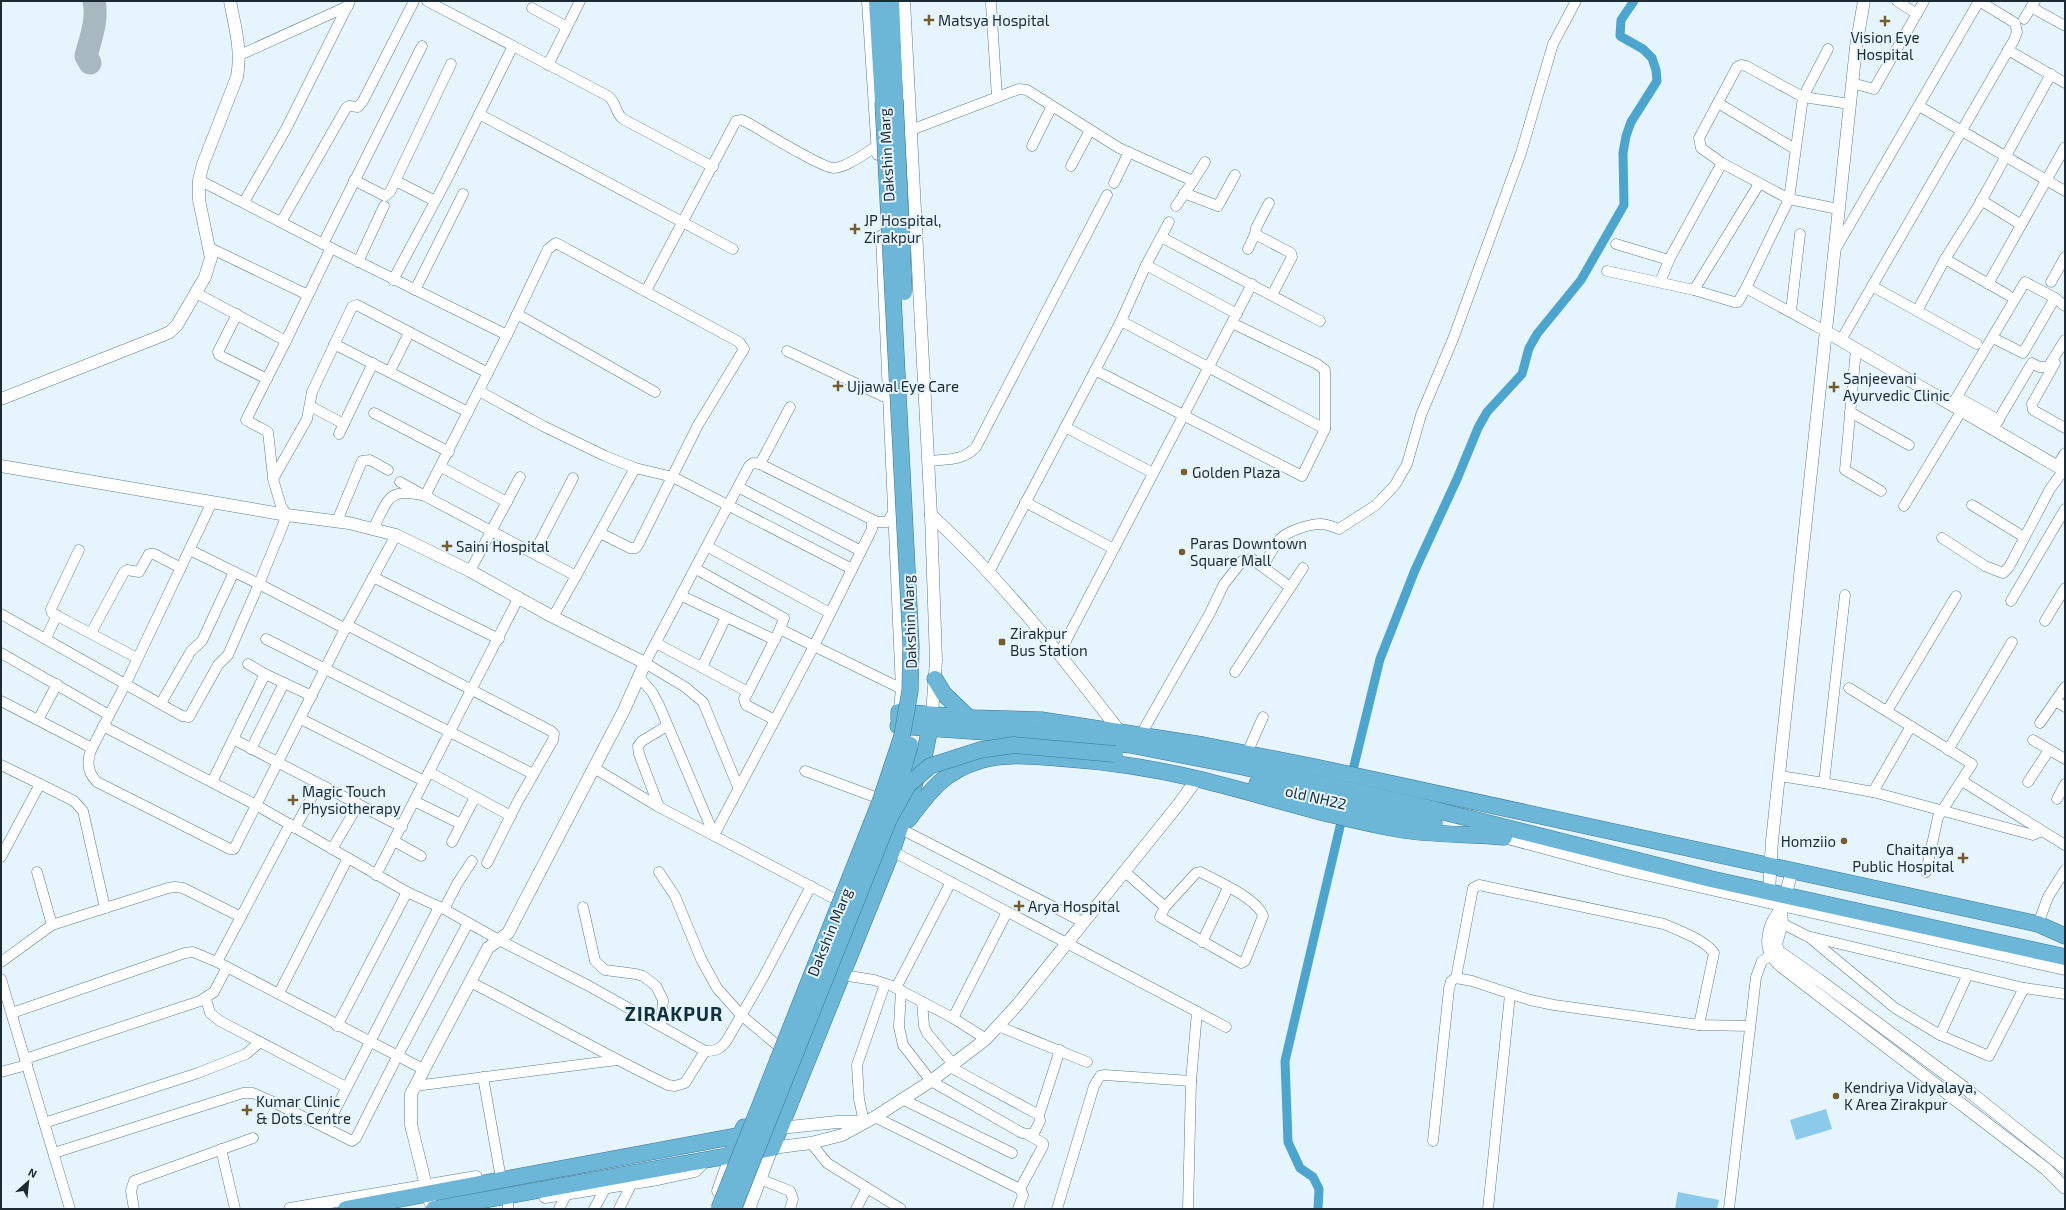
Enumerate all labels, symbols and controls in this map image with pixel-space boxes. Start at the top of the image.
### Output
place label: Matsya Hospital [938,11,1050,29]
marker: Matsya Hospital [923,14,935,26]
marker: Vision Eye Hospital [1879,15,1891,27]
place label: Vision Eye Hospital [1850,28,1920,63]
street label: Dakshin Marg [875,107,897,202]
place label: JP Hospital, Zirakpur [864,211,941,246]
marker: JP Hospital, Zirakpur [849,223,861,235]
place label: Sanjeevani Ayurvedic Clinic [1843,369,1950,404]
place label: Ujjawal Eye Care [847,377,959,396]
marker: Ujjawal Eye Care [832,380,844,392]
marker: Sanjeevani Ayurvedic Clinic [1828,381,1840,393]
place label: Golden Plaza [1192,463,1281,481]
marker: Golden Plaza [1179,467,1189,477]
place label: Paras Downtown Square Mall [1190,534,1307,569]
place label: Saini Hospital [456,537,550,555]
marker: Saini Hospital [441,540,453,552]
marker: Paras Downtown Square Mall [1177,547,1187,557]
street label: Dakshin Marg [898,574,920,669]
place label: Zirakpur Bus Station [1010,624,1088,659]
marker: Zirakpur Bus Station [997,637,1007,647]
street label: old NH22 [1284,781,1348,813]
place label: Magic Touch Physiotherapy [302,782,401,817]
marker: Magic Touch Physiotherapy [287,794,299,806]
place label: Homziio [1781,832,1836,850]
marker: Homziio [1839,836,1849,846]
place label: Chaitanya Public Hospital [1852,840,1955,875]
marker: Chaitanya Public Hospital [1957,852,1969,864]
street label: Dakshin Marg [803,885,855,979]
place label: Arya Hospital [1028,897,1120,915]
marker: Arya Hospital [1013,900,1025,912]
district label: ZIRAKPUR [625,1002,723,1025]
place label: Kendriya Vidyalaya, K Area Zirakpur [1844,1078,1977,1113]
marker: Kendriya Vidyalaya, K Area Zirakpur [1831,1091,1841,1101]
place label: Kumar Clinic & Dots Centre [256,1092,351,1127]
marker: Kumar Clinic & Dots Centre [241,1104,253,1116]
north arrow [8,1162,48,1202]
text: N [26,1165,39,1180]

